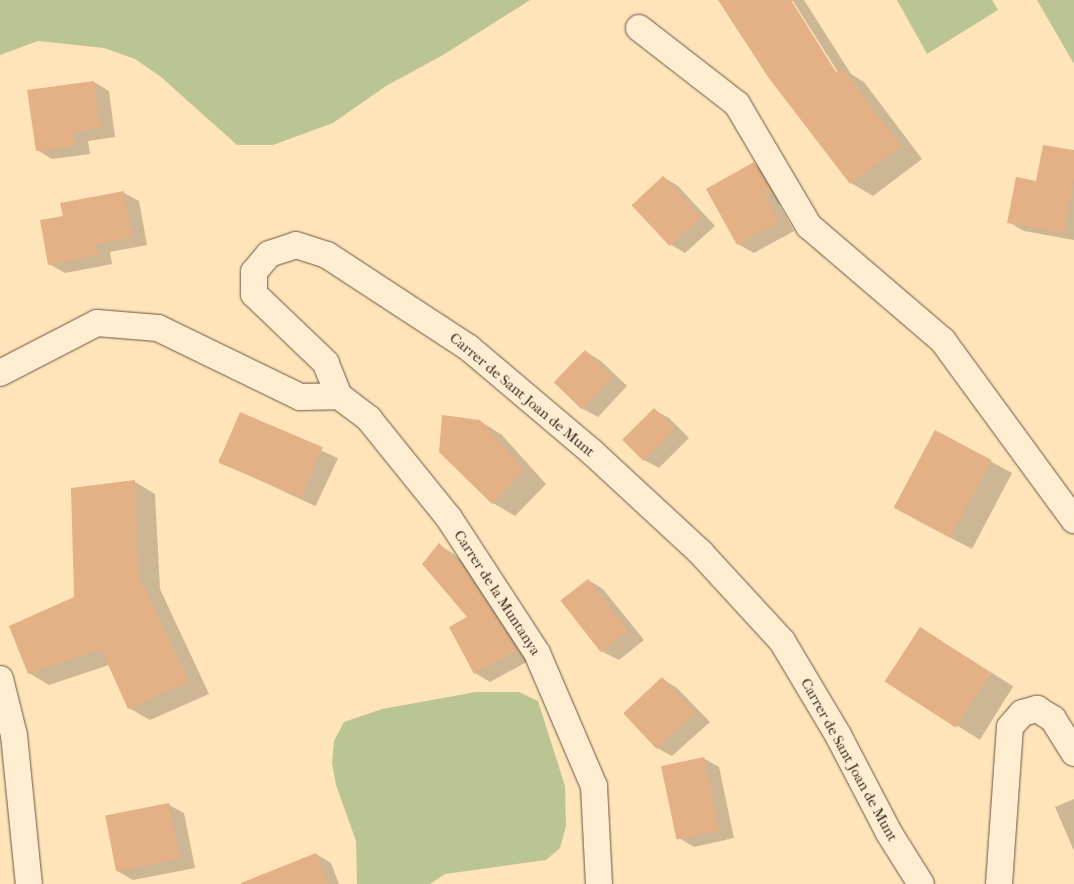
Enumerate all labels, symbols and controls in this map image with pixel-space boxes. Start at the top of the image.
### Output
street label: Carrer de Sant Joan de Munt [446,329,598,461]
street label: Carrer de la Muntanya [450,527,544,659]
street label: Carrer de Sant Joan de Munt [797,675,901,845]

